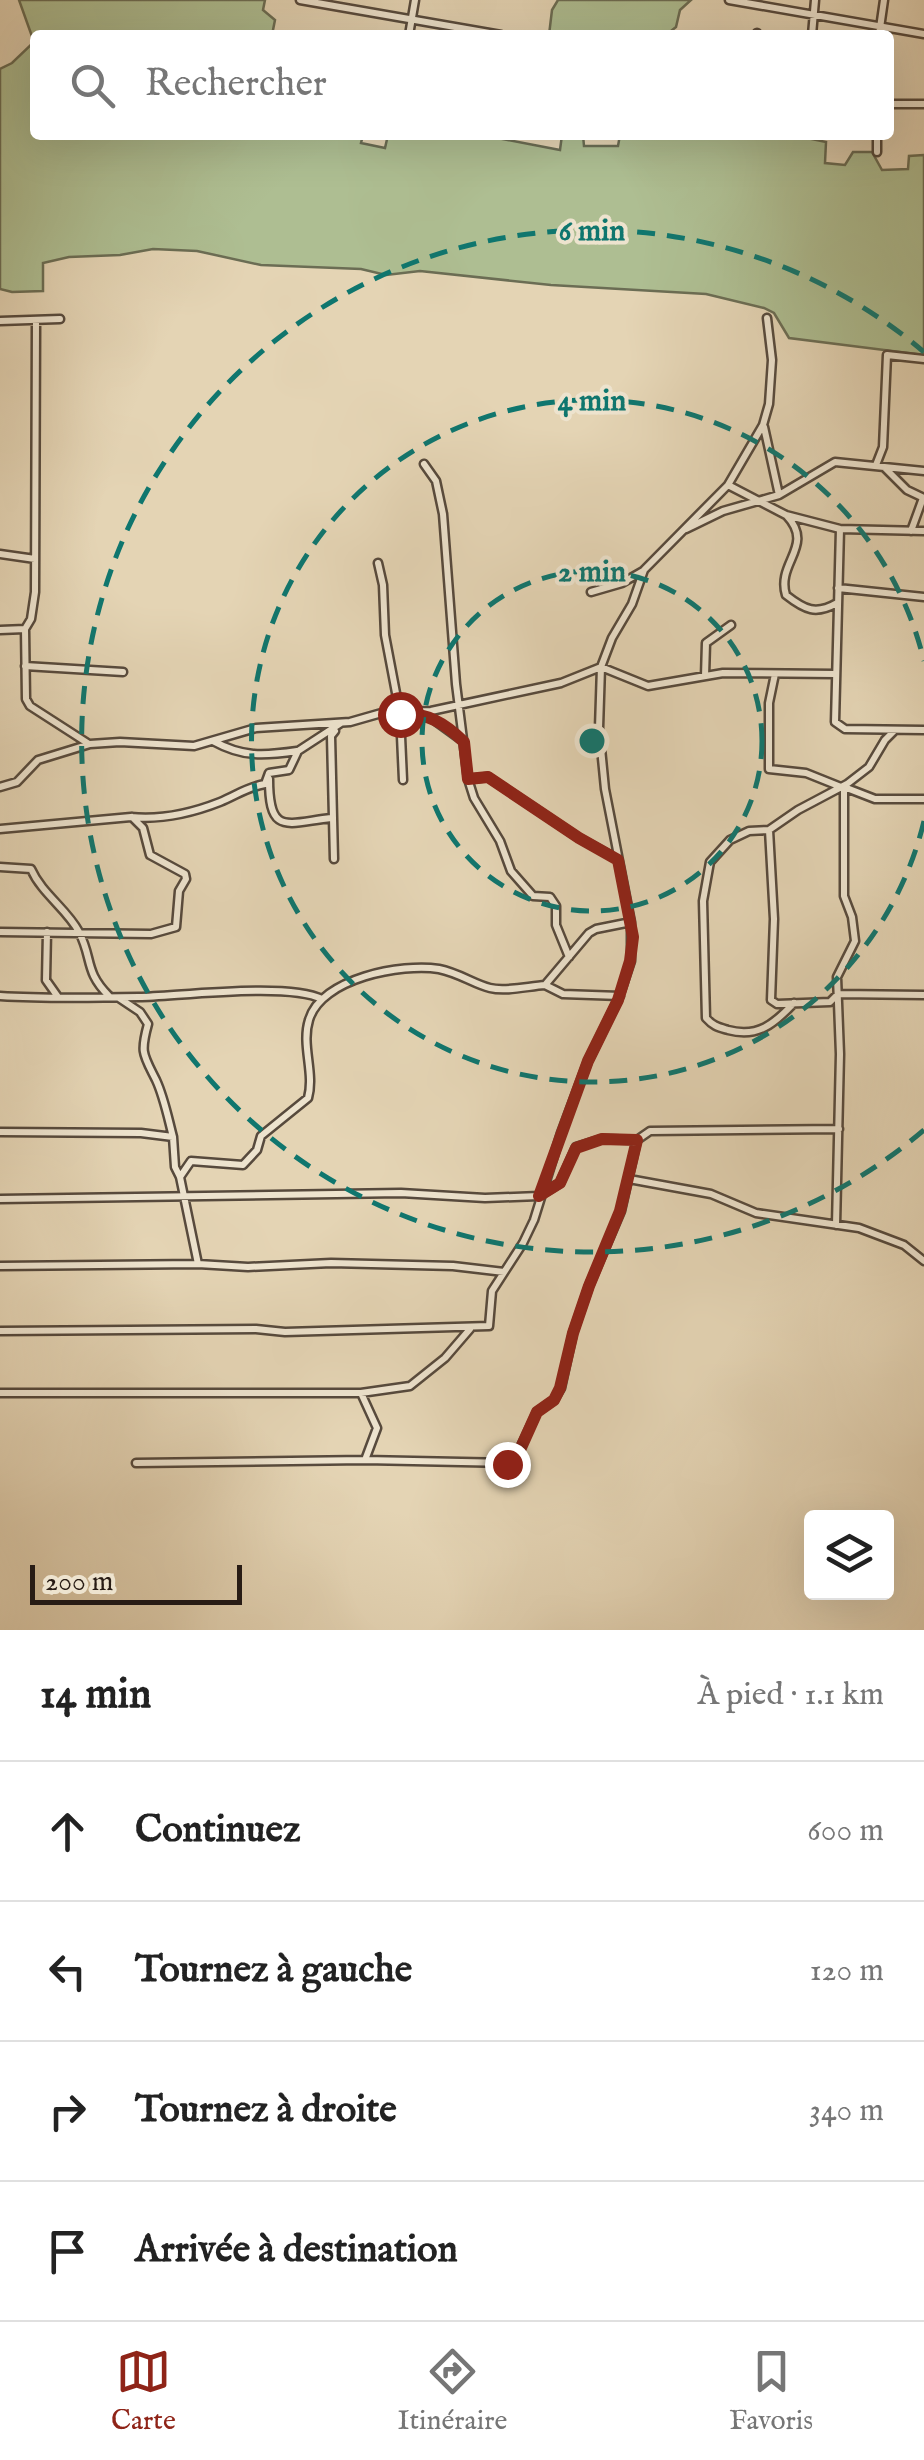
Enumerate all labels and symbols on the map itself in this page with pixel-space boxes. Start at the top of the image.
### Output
text: 6 min [559,213,625,251]
text: 4 min [558,383,626,421]
text: 2 min [558,554,626,592]
route start [378,692,424,738]
centre of rings [574,723,610,759]
route end [485,1442,531,1488]
scale bar [30,1560,242,1604]

